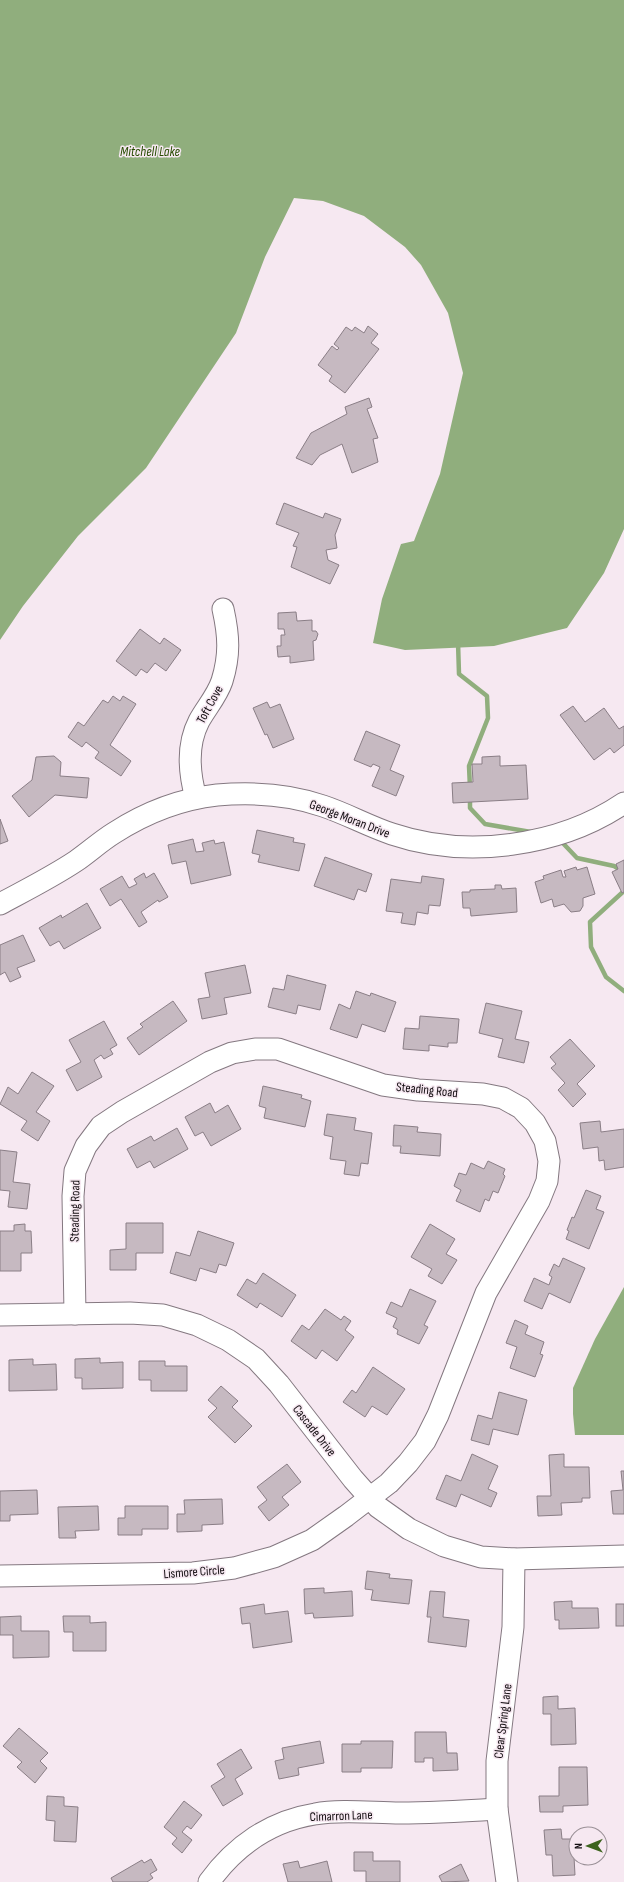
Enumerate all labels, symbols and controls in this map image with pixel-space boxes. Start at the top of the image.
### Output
water label: Mitchell Lake [120,143,181,160]
street label: Toft Cove [193,683,227,726]
street label: George Moran Drive [307,796,392,842]
street label: Steading Road [395,1079,459,1101]
street label: Steading Road [66,1180,84,1242]
street label: Cascade Drive [289,1402,339,1460]
street label: Lismore Circle [163,1562,225,1582]
street label: Clear Spring Lane [490,1683,516,1759]
street label: Cimarron Lane [309,1807,373,1825]
north arrow [568,1826,608,1866]
text: N [572,1843,585,1849]

